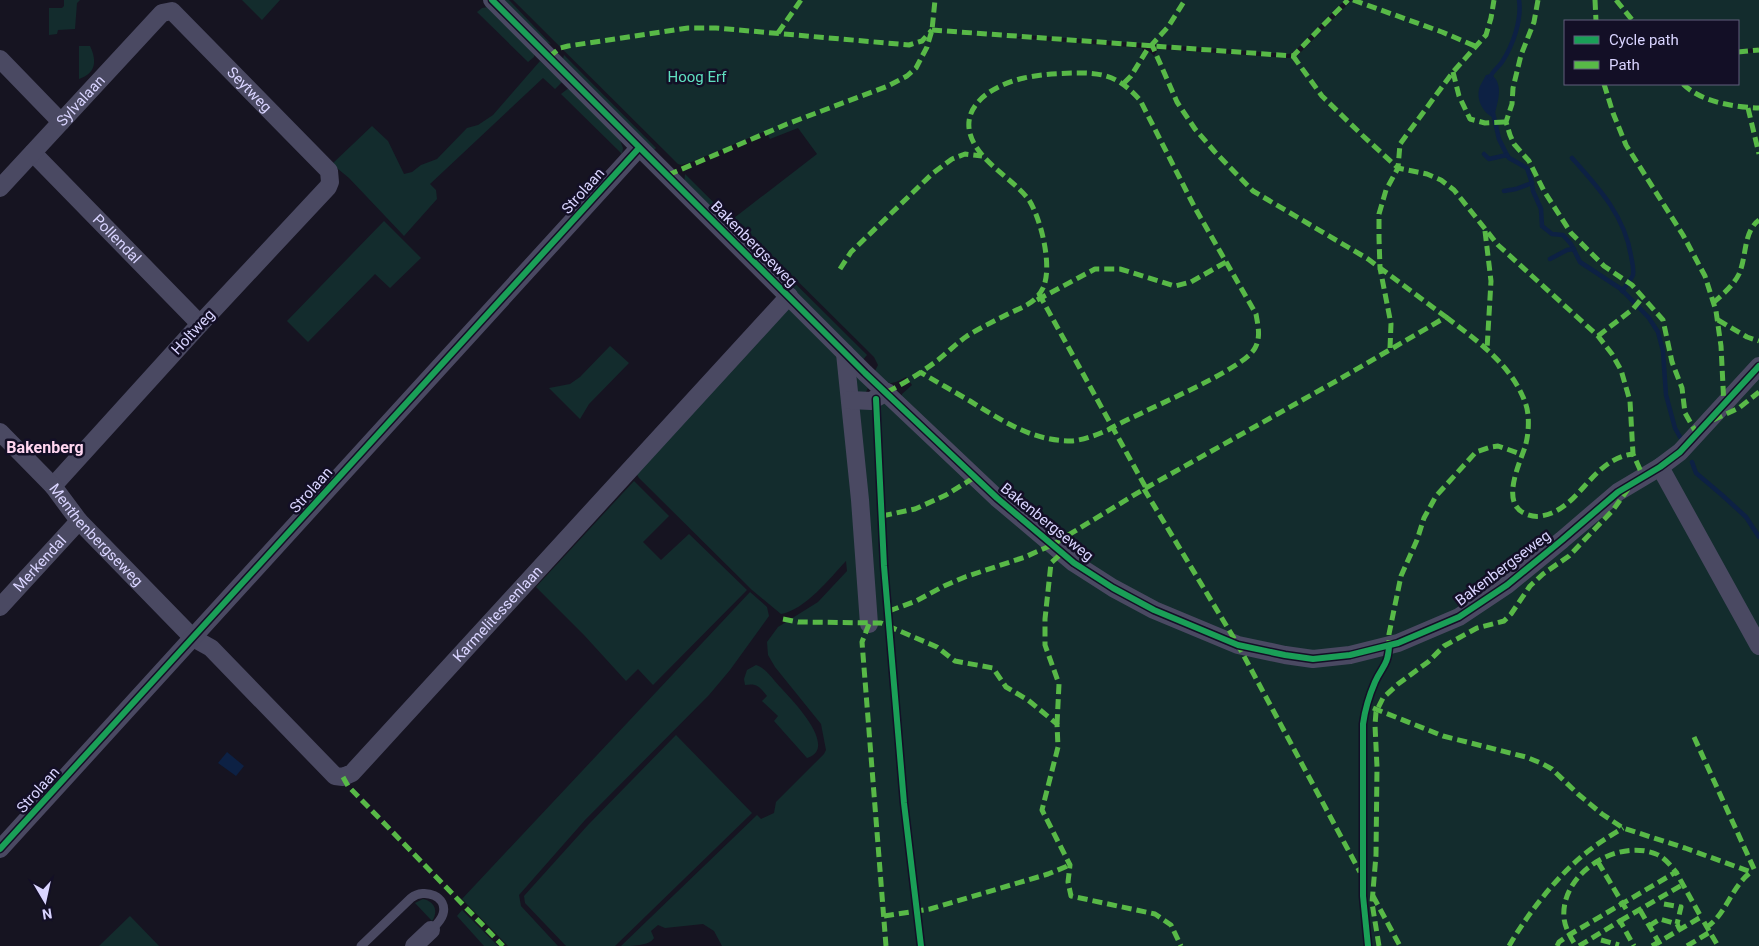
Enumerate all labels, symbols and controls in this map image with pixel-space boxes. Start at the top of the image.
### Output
legend [1564,20,1739,85]
text: Cycle path [1609,31,1679,49]
text: Path [1609,56,1640,74]
street label: Seytweg [223,63,275,116]
park label: Hoog Erf [668,68,727,86]
street label: Sylvalaan [53,71,109,130]
street label: Strolaan [558,164,608,218]
street label: Bakenbergseweg [707,197,801,291]
street label: Pollendal [89,210,145,267]
street label: Holtweg [168,306,218,358]
district label: Bakenberg [6,438,84,457]
street label: Strolaan [286,463,336,517]
street label: Bakenbergseweg [997,479,1097,565]
street label: Menthenbergseweg [45,480,147,590]
street label: Bakenbergseweg [1452,526,1554,610]
street label: Merkendal [10,532,70,595]
street label: Karmelitessenlaan [449,562,546,666]
street label: Strolaan [13,763,63,817]
north arrow [20,876,70,926]
text: N [41,905,53,923]

